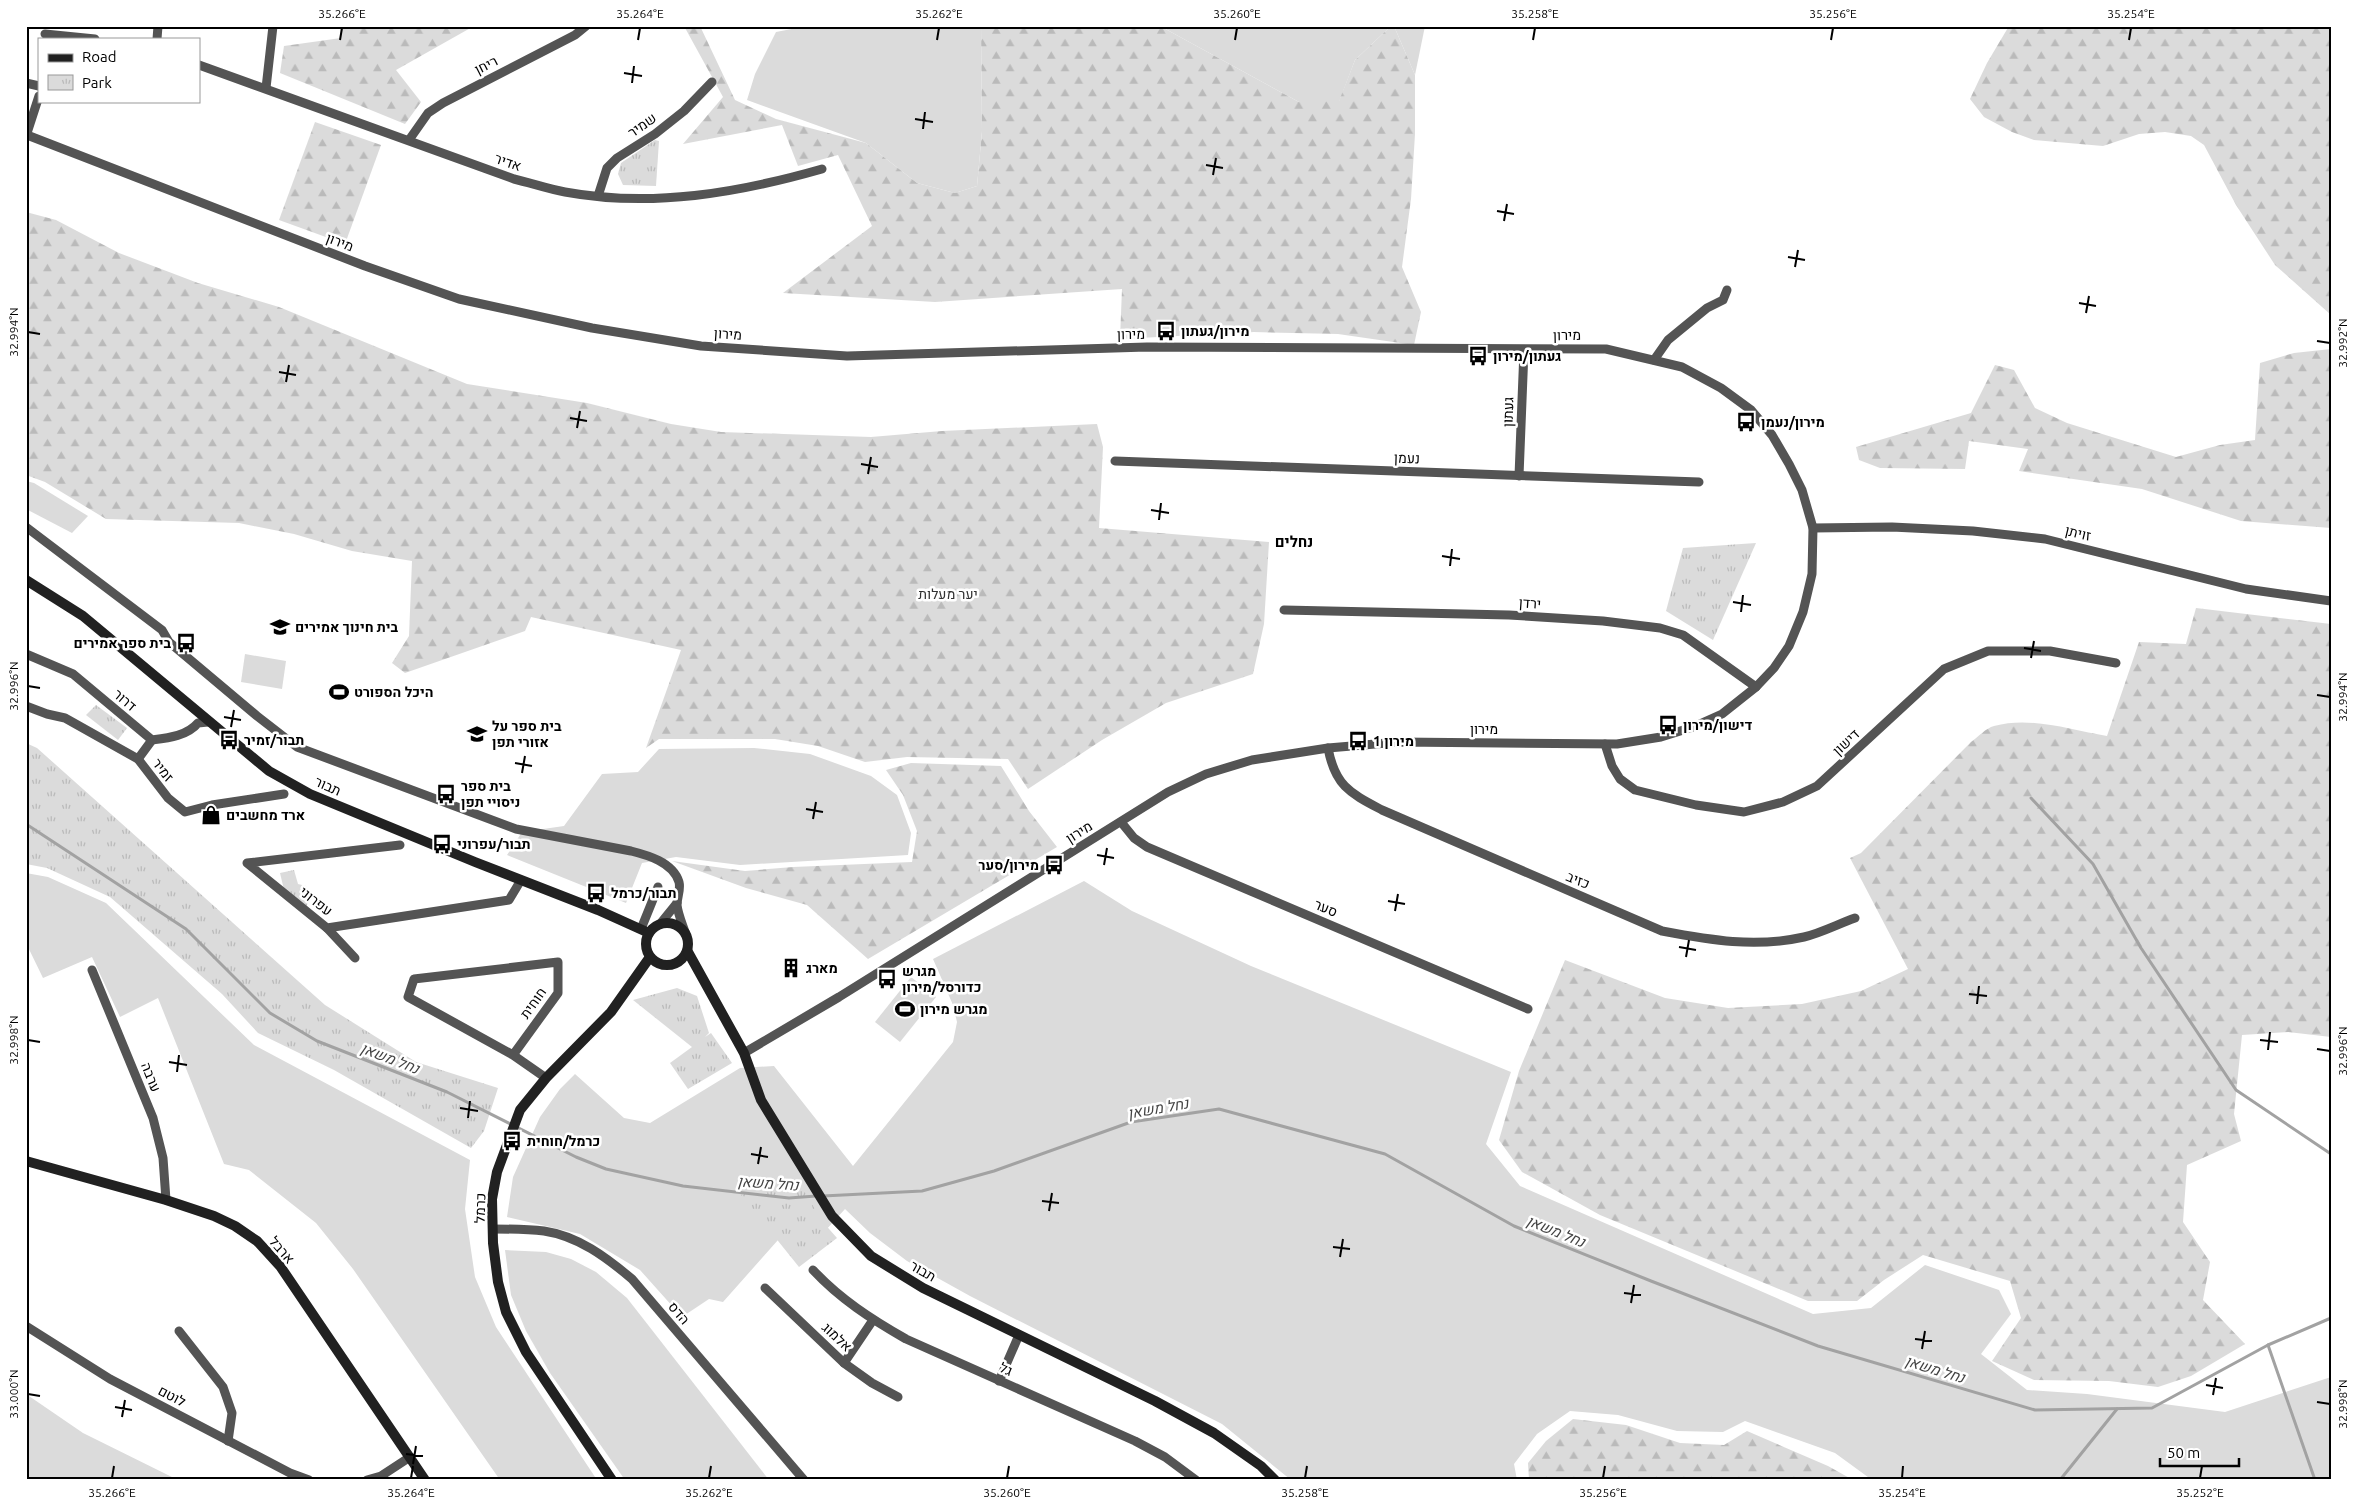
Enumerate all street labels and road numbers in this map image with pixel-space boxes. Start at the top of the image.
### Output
street label: ריחן [472,53,500,77]
street label: שמיר [625,110,659,140]
street label: אדיר [492,150,524,174]
street label: מירון [324,229,356,255]
street label: מירון [713,325,743,343]
street label: מירון [1117,326,1145,342]
street label: מירון [1553,327,1581,343]
street label: געתון [1499,397,1517,427]
street label: נעמן [1394,450,1420,466]
street label: זויתן [2063,522,2093,544]
street label: ירדן [1518,594,1542,612]
street label: דרור [110,686,140,714]
street label: מירון [1470,721,1498,737]
street label: דישון [1829,726,1863,758]
street label: זמיר [149,755,177,785]
street label: תבור [312,773,344,799]
street label: מירון [1063,818,1095,846]
street label: כזיב [1564,868,1592,892]
street label: עפרוני [296,883,336,919]
street label: סער [1312,896,1340,920]
street label: חוחית [517,984,549,1022]
street label: ערבה [138,1060,164,1094]
street label: כרמל [471,1192,489,1224]
street label: ארבל [266,1233,298,1267]
street label: תבור [907,1257,939,1285]
street label: הדס [665,1299,693,1327]
street label: אלמוג [819,1319,855,1355]
street label: גל [997,1359,1015,1379]
street label: לוטם [156,1382,188,1410]

